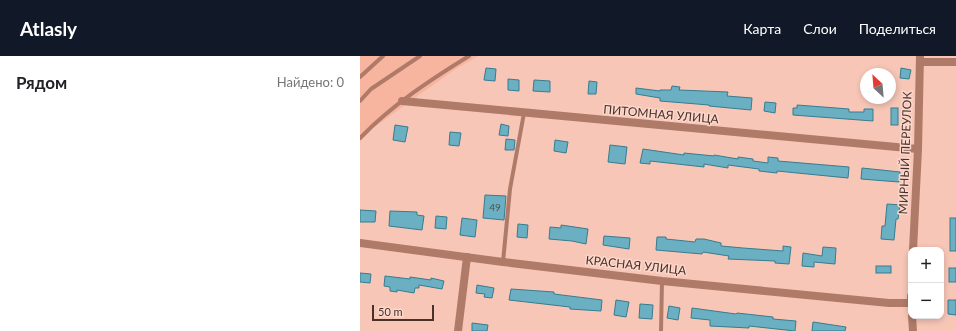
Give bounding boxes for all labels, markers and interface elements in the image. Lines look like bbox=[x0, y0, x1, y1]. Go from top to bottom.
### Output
text: Atlasly bbox=[20, 17, 77, 40]
text: Карта bbox=[743, 20, 781, 37]
text: Слои bbox=[803, 20, 837, 37]
text: Поделиться bbox=[859, 20, 936, 37]
north arrow bbox=[860, 68, 896, 104]
text: Рядом bbox=[16, 72, 67, 93]
text: Найдено: 0 bbox=[277, 74, 344, 90]
street label: МИРНЫЙ ПЕРЕУЛОК bbox=[895, 91, 915, 215]
street label: ПИТОМНАЯ УЛИЦА bbox=[603, 101, 720, 127]
house number: 49 bbox=[489, 201, 501, 213]
map controls bbox=[908, 247, 944, 319]
button: + bbox=[908, 247, 944, 283]
street label: КРАСНАЯ УЛИЦА bbox=[585, 252, 688, 278]
button: − bbox=[908, 283, 944, 319]
scale bar bbox=[372, 303, 434, 322]
text: 50 m bbox=[378, 305, 403, 318]

